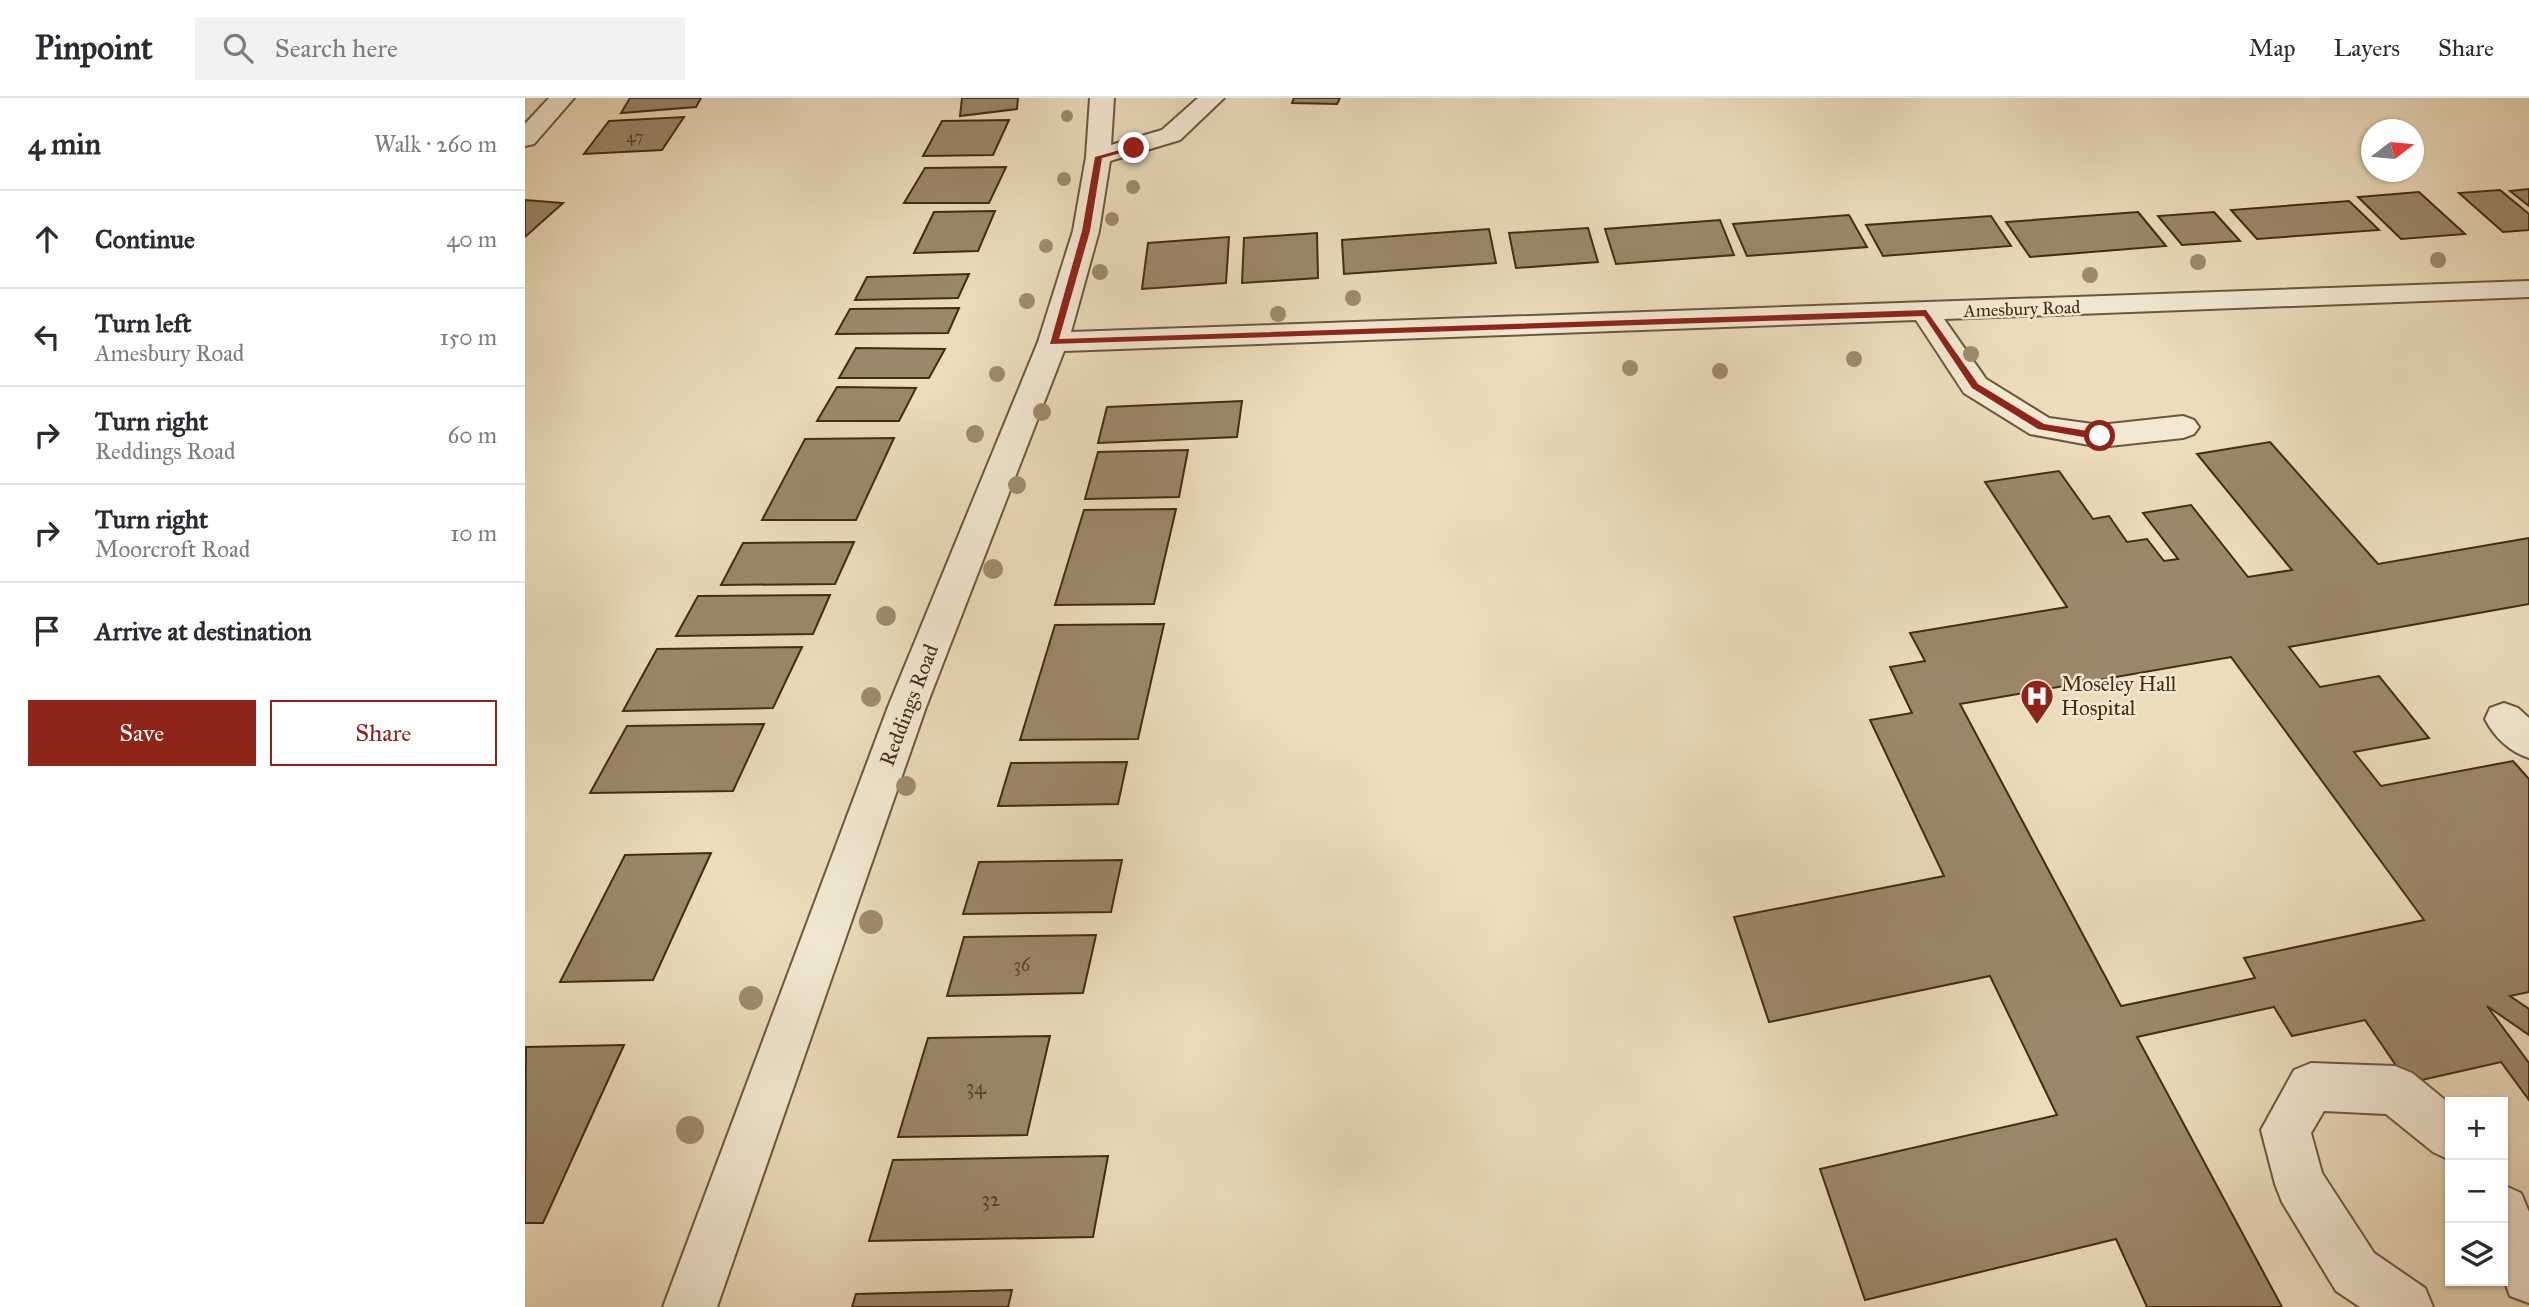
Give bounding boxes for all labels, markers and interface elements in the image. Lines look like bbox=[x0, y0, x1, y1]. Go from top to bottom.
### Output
search box bbox=[195, 17, 685, 80]
text: Pinpoint bbox=[35, 28, 153, 68]
icon: search bbox=[219, 29, 257, 67]
text: Search here bbox=[275, 32, 398, 64]
text: Map bbox=[2249, 33, 2296, 63]
text: Layers bbox=[2334, 33, 2400, 63]
text: Share bbox=[2438, 33, 2494, 63]
north arrow bbox=[2361, 119, 2424, 182]
text: 4 min bbox=[28, 126, 101, 162]
house number: 47 bbox=[627, 127, 643, 146]
text: Walk · 260 m bbox=[374, 130, 497, 158]
route end bbox=[1118, 132, 1149, 163]
icon: ahead bbox=[28, 220, 66, 258]
text: Continue bbox=[95, 223, 195, 255]
text: 40 m bbox=[447, 225, 497, 253]
street label: Amesbury Road bbox=[1962, 296, 2081, 322]
text: Turn left bbox=[95, 307, 191, 339]
icon: left bbox=[28, 318, 66, 356]
text: 150 m bbox=[440, 323, 497, 351]
text: Amesbury Road bbox=[95, 339, 244, 367]
text: Turn right bbox=[95, 405, 208, 437]
icon: right bbox=[28, 416, 66, 454]
route start bbox=[2084, 420, 2115, 451]
text: 60 m bbox=[448, 421, 497, 449]
text: Reddings Road bbox=[95, 437, 236, 465]
text: Turn right bbox=[95, 503, 208, 535]
icon: right bbox=[28, 514, 66, 552]
text: 10 m bbox=[450, 519, 497, 547]
text: Moorcroft Road bbox=[95, 535, 250, 563]
icon: arrive bbox=[28, 612, 66, 650]
text: Arrive at destination bbox=[95, 615, 312, 647]
street label: Reddings Road bbox=[874, 640, 944, 770]
place label: Moseley Hall Hospital bbox=[2061, 671, 2177, 721]
hospital icon: Moseley Hall Hospital bbox=[2018, 677, 2056, 726]
button: Save bbox=[28, 700, 256, 766]
button: Share bbox=[270, 700, 497, 766]
house number: 36 bbox=[1014, 954, 1031, 976]
house number: 34 bbox=[966, 1074, 987, 1100]
map controls bbox=[2445, 1097, 2508, 1286]
button: + bbox=[2445, 1097, 2508, 1160]
button: − bbox=[2445, 1160, 2508, 1223]
house number: 32 bbox=[982, 1186, 1001, 1212]
button: layers bbox=[2445, 1223, 2508, 1286]

